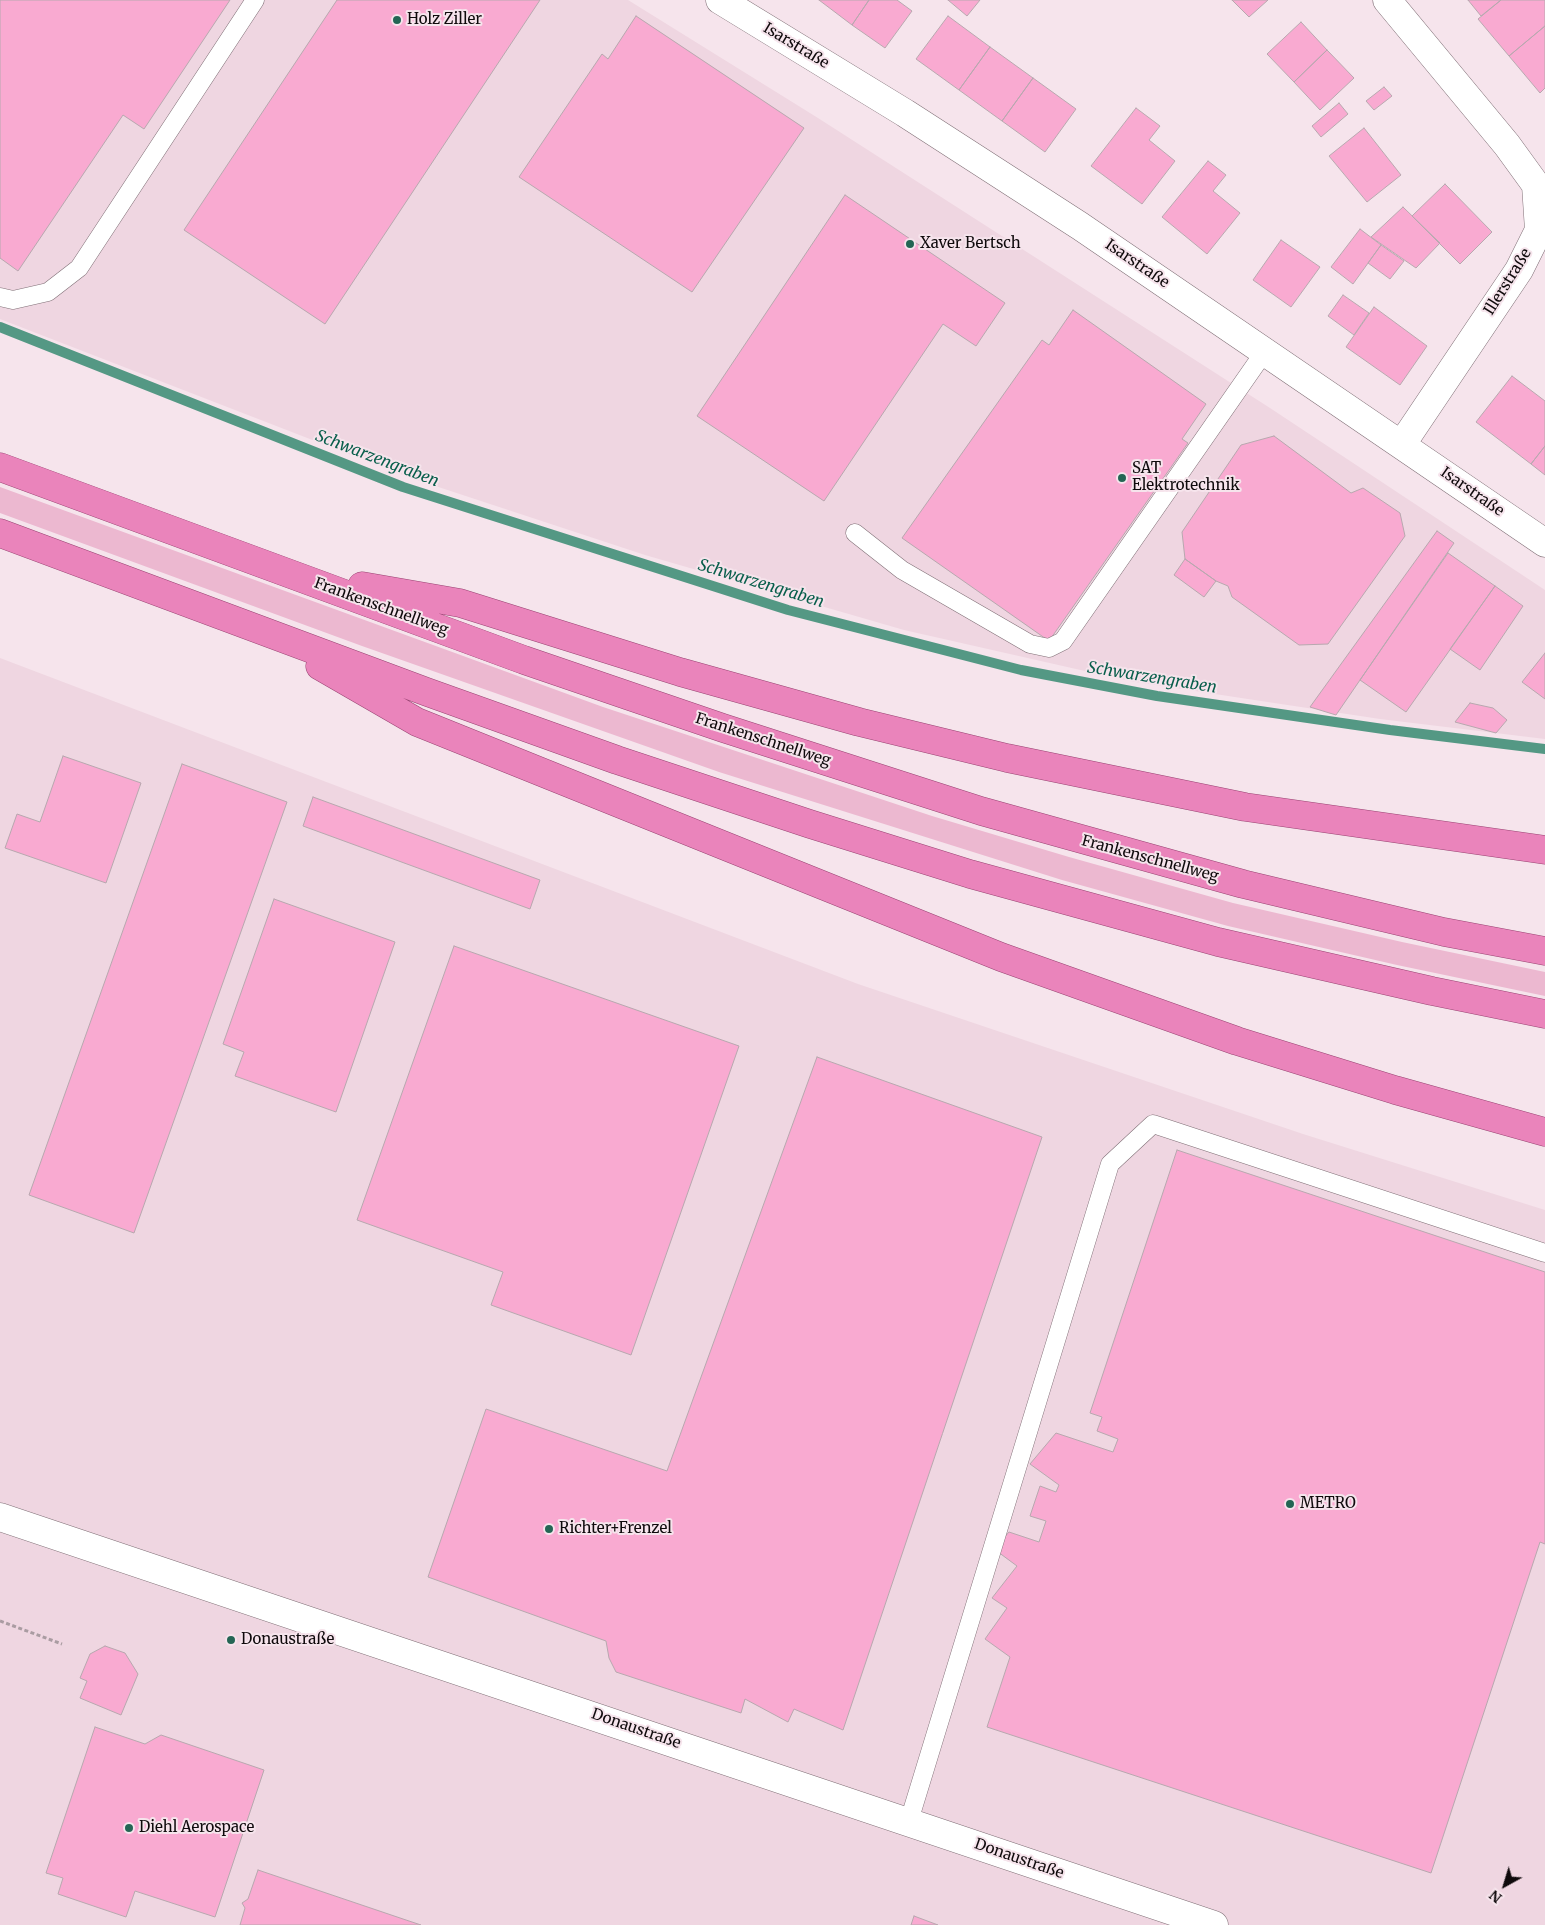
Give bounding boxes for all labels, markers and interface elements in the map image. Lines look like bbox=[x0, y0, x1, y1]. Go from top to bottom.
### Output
place label: Holz Ziller bbox=[407, 11, 482, 29]
marker: Holz Ziller bbox=[391, 14, 403, 26]
street label: Isarstraße bbox=[760, 19, 832, 73]
place label: Xaver Bertsch bbox=[920, 235, 1021, 253]
street label: Isarstraße bbox=[1102, 236, 1172, 292]
marker: Xaver Bertsch bbox=[904, 238, 916, 250]
street label: Illerstraße bbox=[1481, 245, 1535, 319]
water label: Schwarzengraben bbox=[313, 427, 441, 491]
place label: SAT Elektrotechnik bbox=[1132, 460, 1240, 495]
street label: Isarstraße bbox=[1437, 464, 1507, 520]
marker: SAT Elektrotechnik bbox=[1116, 472, 1128, 484]
water label: Schwarzengraben bbox=[696, 556, 826, 612]
street label: Frankenschnellweg bbox=[312, 574, 450, 640]
water label: Schwarzengraben bbox=[1086, 658, 1218, 698]
street label: Frankenschnellweg bbox=[693, 710, 833, 770]
street label: Frankenschnellweg bbox=[1079, 832, 1221, 886]
place label: METRO bbox=[1300, 1495, 1356, 1513]
marker: METRO bbox=[1284, 1498, 1296, 1510]
place label: Richter+Frenzel bbox=[559, 1520, 672, 1538]
marker: Richter+Frenzel bbox=[543, 1523, 555, 1535]
place label: Donaustraße bbox=[241, 1631, 334, 1649]
marker: Donaustraße bbox=[225, 1634, 237, 1646]
street label: Donaustraße bbox=[589, 1705, 683, 1753]
place label: Diehl Aerospace bbox=[139, 1819, 254, 1837]
marker: Diehl Aerospace bbox=[123, 1822, 135, 1834]
street label: Donaustraße bbox=[972, 1835, 1066, 1883]
north arrow bbox=[1480, 1860, 1530, 1910]
text: N bbox=[1486, 1886, 1506, 1907]

